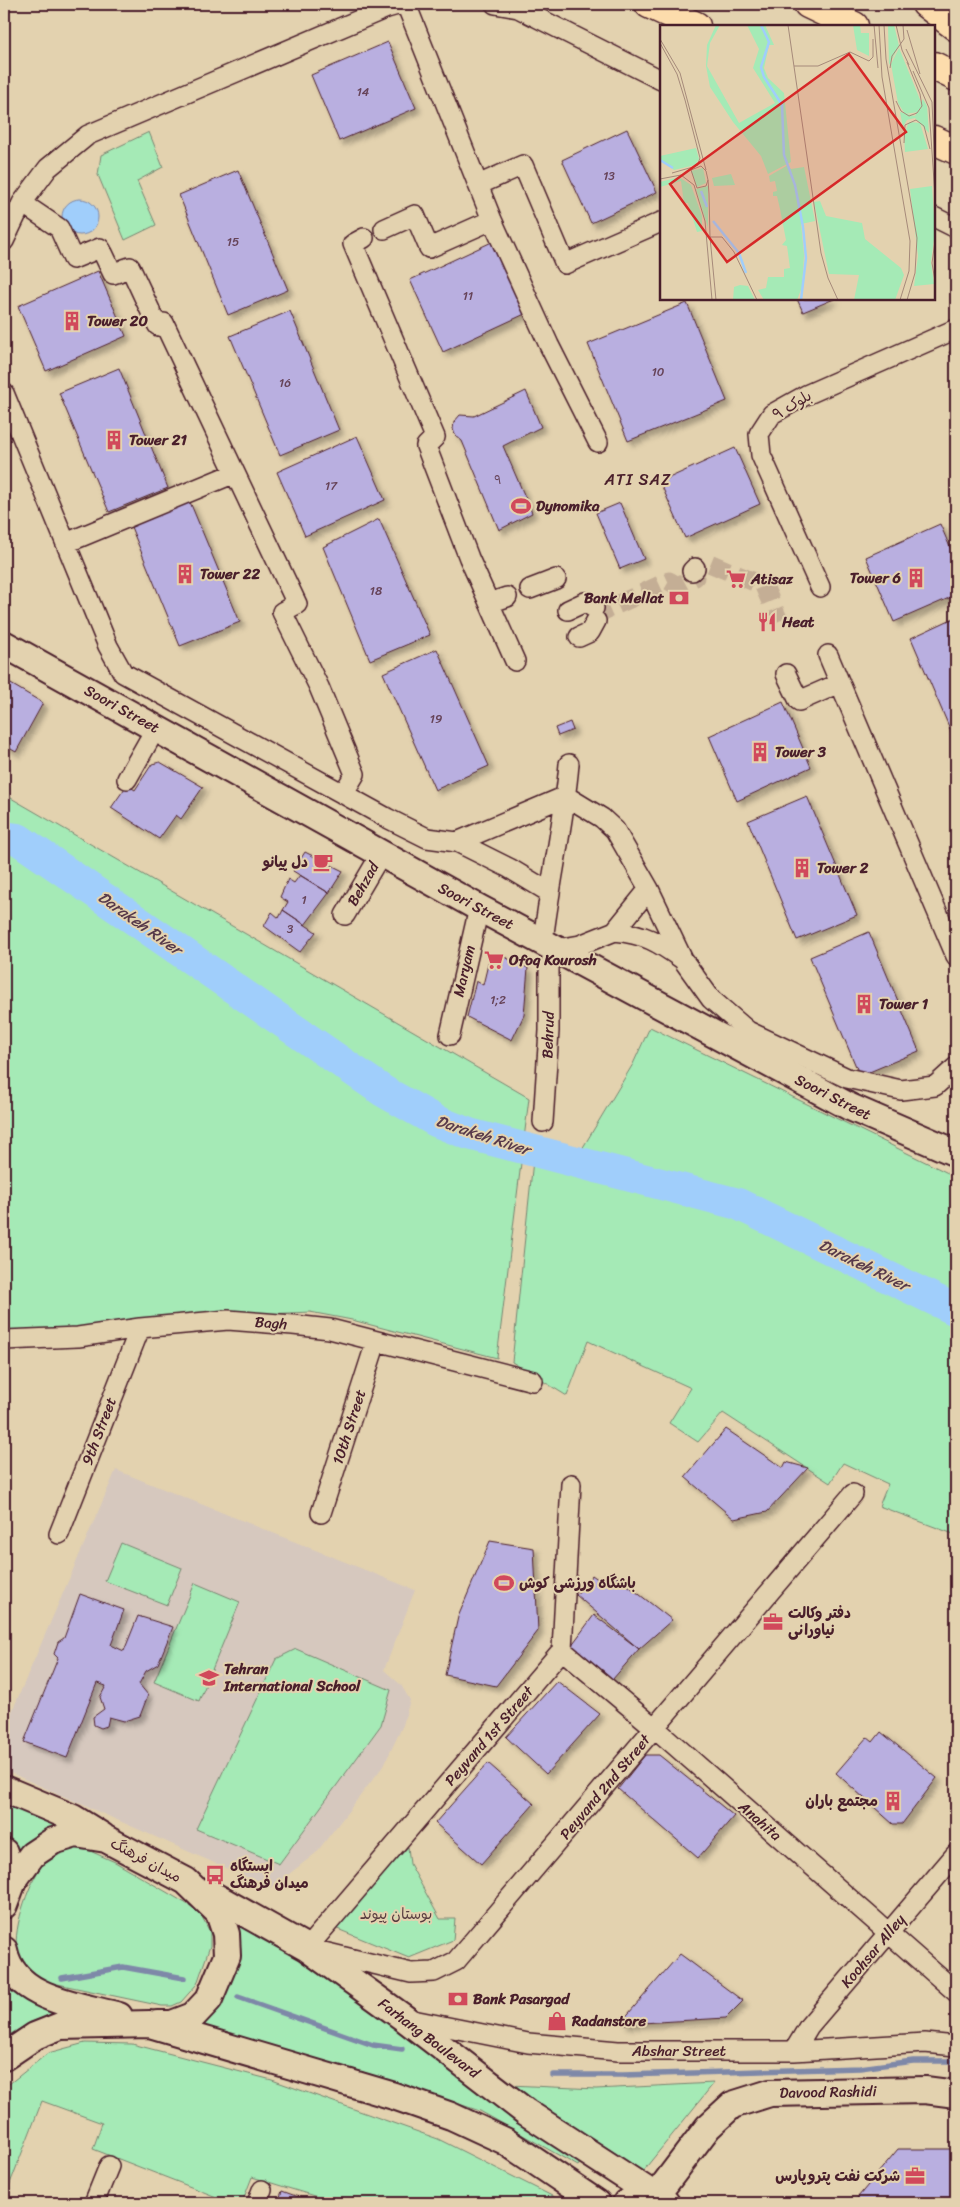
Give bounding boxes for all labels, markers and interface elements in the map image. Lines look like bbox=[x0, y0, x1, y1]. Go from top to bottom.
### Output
inset map bbox=[660, 25, 935, 300]
house number: 14 bbox=[357, 81, 370, 103]
house number: 13 bbox=[603, 165, 615, 187]
house number: 15 bbox=[227, 231, 239, 253]
house number: 11 bbox=[463, 285, 473, 307]
place label: Tower 20 bbox=[87, 308, 148, 334]
building icon: Tower 20 bbox=[61, 310, 83, 332]
house number: 10 bbox=[652, 361, 665, 383]
house number: 16 bbox=[279, 372, 291, 394]
street label: بلوک ۹ bbox=[767, 383, 817, 427]
place label: Tower 21 bbox=[129, 427, 187, 453]
building icon: Tower 21 bbox=[103, 429, 125, 451]
district label: ATI SAZ bbox=[604, 465, 671, 494]
house number: ۹ bbox=[494, 469, 502, 491]
house number: 17 bbox=[325, 475, 338, 497]
place label: Dynomika bbox=[536, 493, 600, 519]
sports icon: Dynomika bbox=[510, 495, 532, 517]
place label: Tower 22 bbox=[200, 561, 260, 587]
building icon: Tower 22 bbox=[174, 563, 196, 585]
place label: Tower 6 bbox=[850, 565, 901, 591]
place label: Atisaz bbox=[750, 566, 794, 592]
building icon: Tower 6 bbox=[905, 567, 927, 589]
supermarket icon: Atisaz bbox=[725, 568, 747, 590]
house number: 18 bbox=[370, 580, 382, 602]
place label: Bank Mellat bbox=[584, 585, 664, 611]
bank icon: Bank Mellat bbox=[668, 587, 690, 609]
place label: Heat bbox=[781, 609, 815, 635]
restaurant icon: Heat bbox=[756, 611, 778, 633]
street label: Soori Street bbox=[79, 678, 165, 741]
house number: 19 bbox=[430, 708, 442, 730]
place label: Tower 3 bbox=[775, 739, 827, 765]
building icon: Tower 3 bbox=[749, 741, 771, 763]
place label: دل پیانو bbox=[262, 849, 308, 875]
cafe icon: دل پیانو bbox=[312, 851, 334, 873]
place label: Tower 2 bbox=[817, 855, 869, 881]
street label: Behzad bbox=[340, 856, 387, 911]
building icon: Tower 2 bbox=[791, 857, 813, 879]
street label: Soori Street bbox=[433, 875, 519, 937]
water label: Darakeh River bbox=[92, 883, 191, 965]
house number: 1 bbox=[301, 889, 307, 911]
house number: 3 bbox=[287, 918, 294, 940]
street label: Maryam bbox=[445, 942, 483, 1000]
place label: Ofoq Kourosh bbox=[508, 947, 597, 973]
supermarket icon: Ofoq Kourosh bbox=[483, 949, 505, 971]
house number: 1;2 bbox=[490, 989, 506, 1011]
place label: Tower 1 bbox=[879, 991, 929, 1017]
building icon: Tower 1 bbox=[853, 993, 875, 1015]
street label: Behrud bbox=[534, 1010, 562, 1059]
street label: Soori Street bbox=[790, 1067, 876, 1128]
water label: Darakeh River bbox=[432, 1106, 537, 1165]
water label: Darakeh River bbox=[814, 1231, 917, 1301]
street label: Bagh bbox=[254, 1309, 288, 1337]
street label: 10th Street bbox=[325, 1386, 374, 1468]
street label: 9th Street bbox=[74, 1393, 124, 1469]
place label: باشگاه ورزشی کوش bbox=[519, 1570, 636, 1596]
sports icon: باشگاه ورزشی کوش bbox=[493, 1572, 515, 1594]
place label: دفتر وکالت نیاورانی bbox=[788, 1600, 851, 1643]
office icon: دفتر وکالت نیاورانی bbox=[762, 1611, 784, 1633]
place label: Tehran International School bbox=[223, 1656, 361, 1699]
school or university icon: Tehran International School bbox=[198, 1667, 220, 1689]
street label: Peyvand 1st Street bbox=[438, 1679, 541, 1792]
street label: Peyvand 2nd Street bbox=[553, 1728, 658, 1846]
place label: مجتمع باران bbox=[805, 1788, 878, 1814]
building icon: مجتمع باران bbox=[882, 1790, 904, 1812]
street label: Anahita bbox=[731, 1794, 788, 1848]
street label: میدان فرهنگ bbox=[105, 1830, 187, 1890]
place label: ایستگاه میدان فرهنگ bbox=[230, 1853, 309, 1896]
bus stop icon: ایستگاه میدان فرهنگ bbox=[204, 1864, 226, 1886]
park label: بوستان پیوند bbox=[360, 1901, 432, 1927]
street label: Koohsar Alley bbox=[834, 1908, 912, 1994]
place label: Bank Pasargad bbox=[473, 1986, 571, 2012]
bank icon: Bank Pasargad bbox=[447, 1988, 469, 2010]
street label: Farhang Boulevard bbox=[372, 1991, 487, 2086]
place label: Radanstore bbox=[571, 2008, 646, 2034]
shop icon: Radanstore bbox=[546, 2010, 568, 2032]
street label: Abshar Street bbox=[631, 2038, 726, 2064]
street label: Davood Rashidi bbox=[779, 2078, 878, 2106]
place label: شرکت نفت پتروپارس bbox=[775, 2163, 900, 2189]
office icon: شرکت نفت پتروپارس bbox=[904, 2165, 926, 2187]

